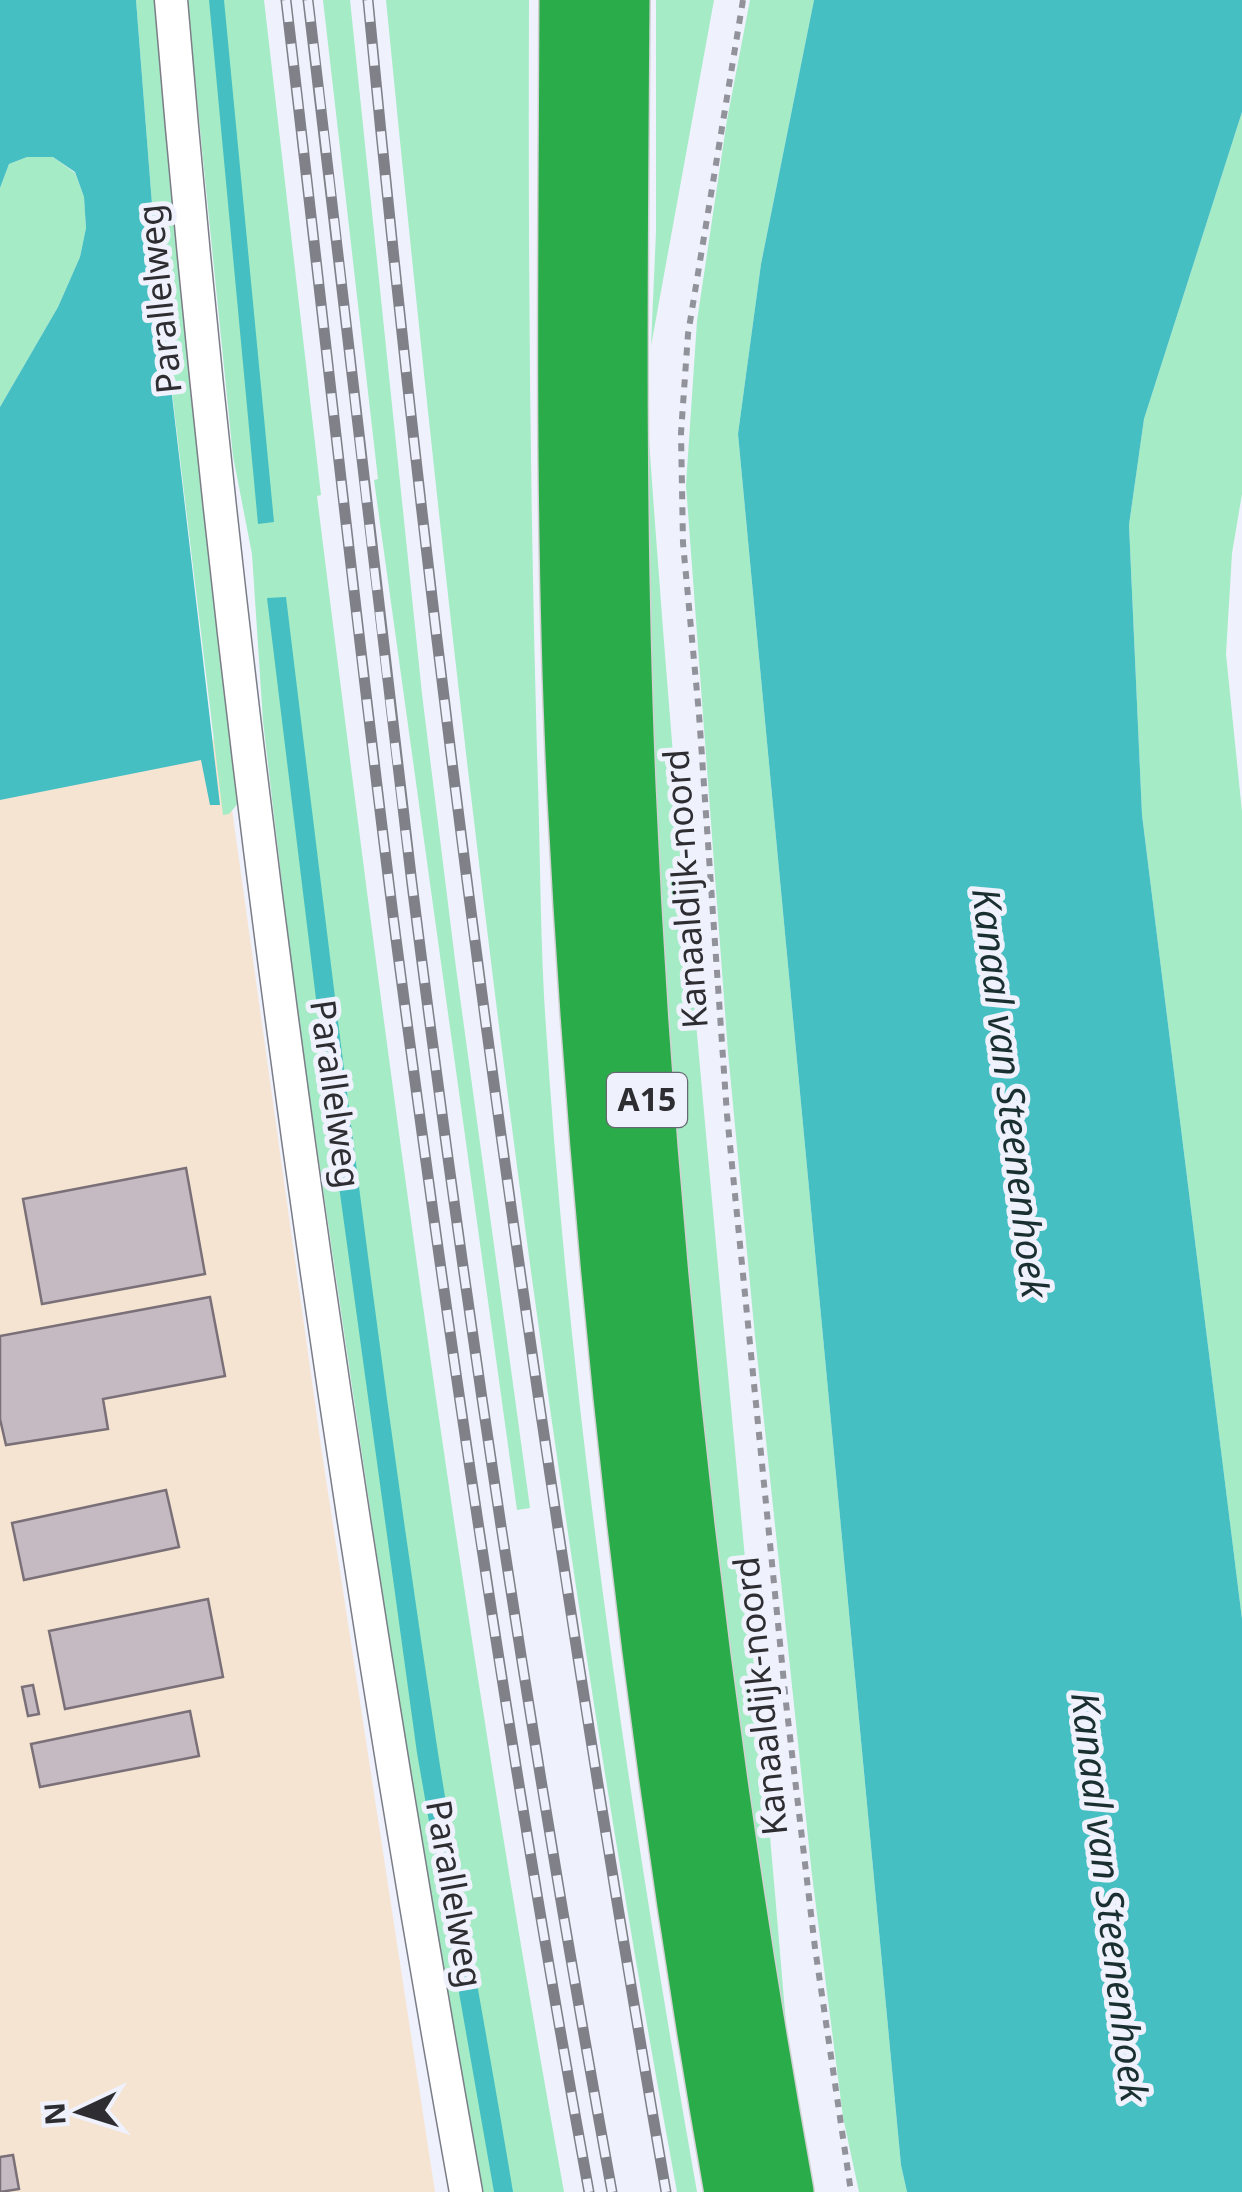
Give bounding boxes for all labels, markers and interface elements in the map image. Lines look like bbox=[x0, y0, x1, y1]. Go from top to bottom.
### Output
street label: Parallelweg bbox=[125, 202, 192, 396]
street label: Kanaaldijk-noord bbox=[651, 748, 718, 1030]
water label: Kanaal van Steenenhoek bbox=[961, 885, 1063, 1302]
street label: Parallelweg bbox=[300, 997, 373, 1191]
road number: A15 bbox=[607, 1073, 687, 1127]
street label: Kanaaldijk-noord bbox=[722, 1554, 798, 1838]
water label: Kanaal van Steenenhoek bbox=[1060, 1689, 1162, 2106]
street label: Parallelweg bbox=[416, 1796, 495, 1991]
north arrow bbox=[30, 2062, 130, 2162]
text: N bbox=[34, 2101, 74, 2126]

